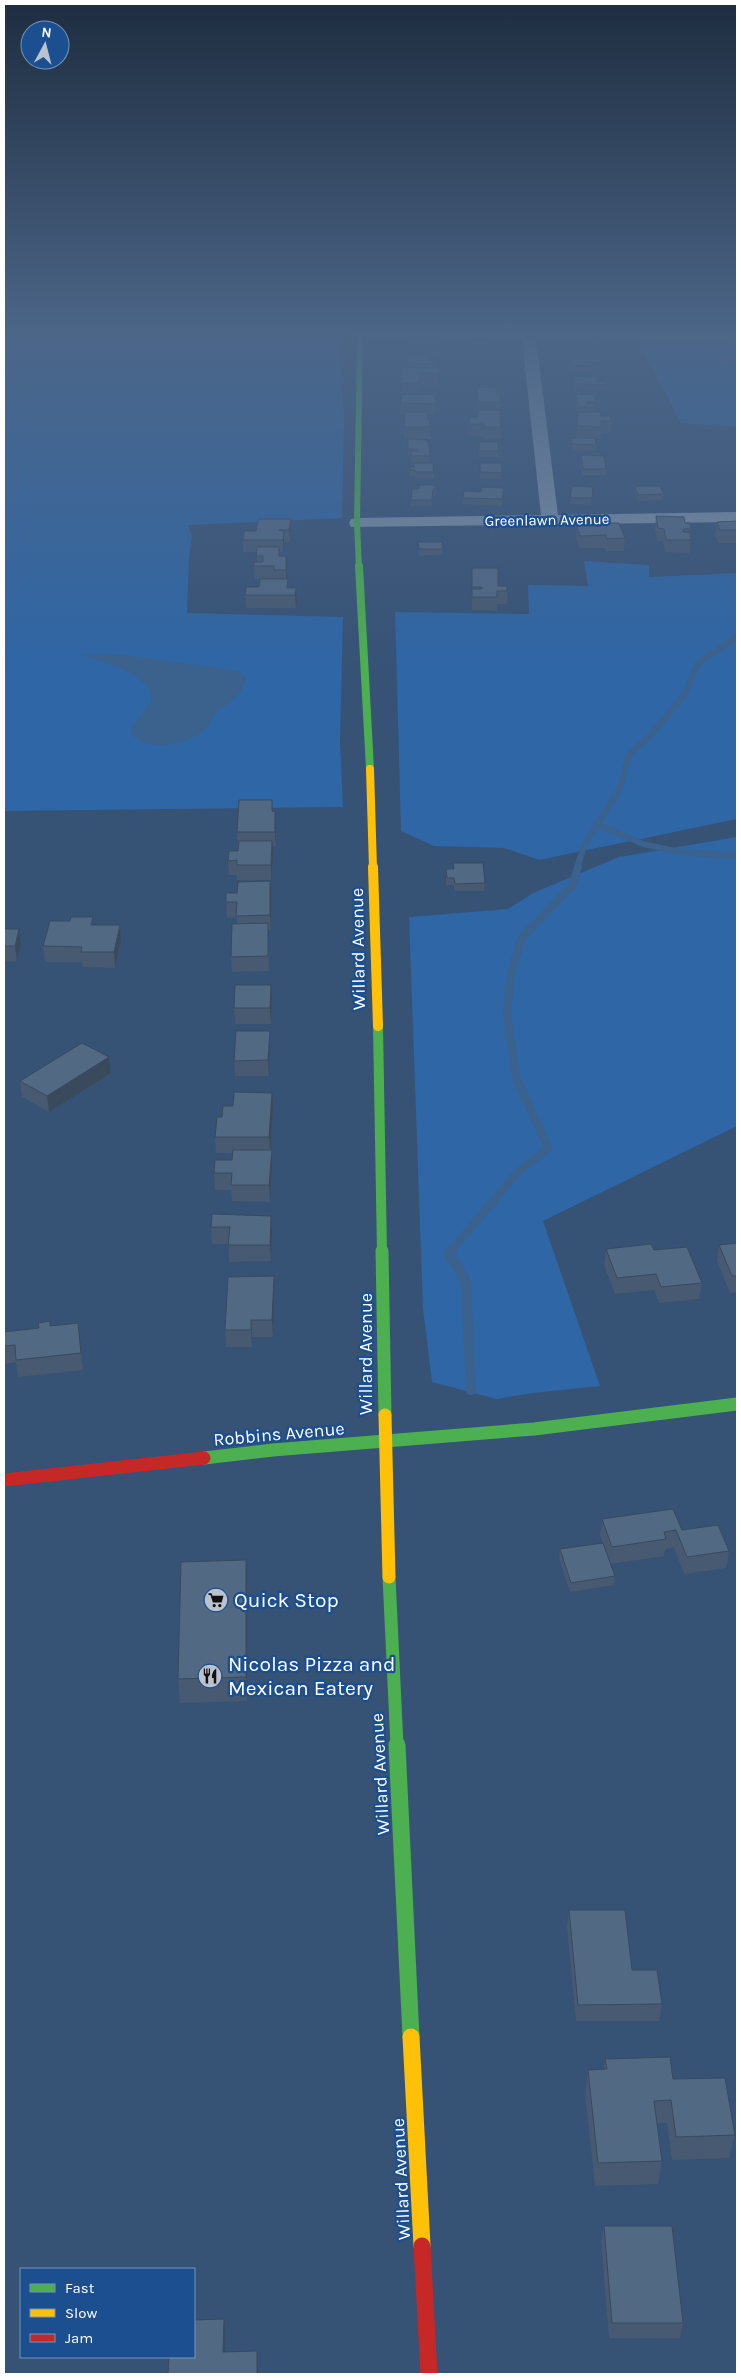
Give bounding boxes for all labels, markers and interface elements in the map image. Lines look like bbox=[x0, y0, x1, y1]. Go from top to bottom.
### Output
north arrow bbox=[20, 20, 70, 70]
text: N bbox=[41, 24, 53, 42]
street label: Greenlawn Avenue bbox=[484, 510, 610, 530]
street label: Willard Avenue bbox=[346, 888, 370, 1010]
street label: Willard Avenue bbox=[355, 1293, 377, 1415]
street label: Robbins Avenue bbox=[213, 1417, 345, 1451]
supermarket icon: Quick Stop bbox=[203, 1587, 229, 1613]
place label: Quick Stop bbox=[234, 1588, 339, 1612]
place label: Nicolas Pizza and Mexican Eatery bbox=[228, 1652, 395, 1700]
restaurant icon: Nicolas Pizza and Mexican Eatery bbox=[197, 1663, 223, 1689]
street label: Willard Avenue bbox=[366, 1712, 394, 1836]
street label: Willard Avenue bbox=[387, 2117, 415, 2241]
legend bbox=[20, 2268, 195, 2358]
text: Fast bbox=[65, 2279, 95, 2297]
text: Slow bbox=[65, 2304, 97, 2322]
text: Jam bbox=[65, 2329, 93, 2347]

